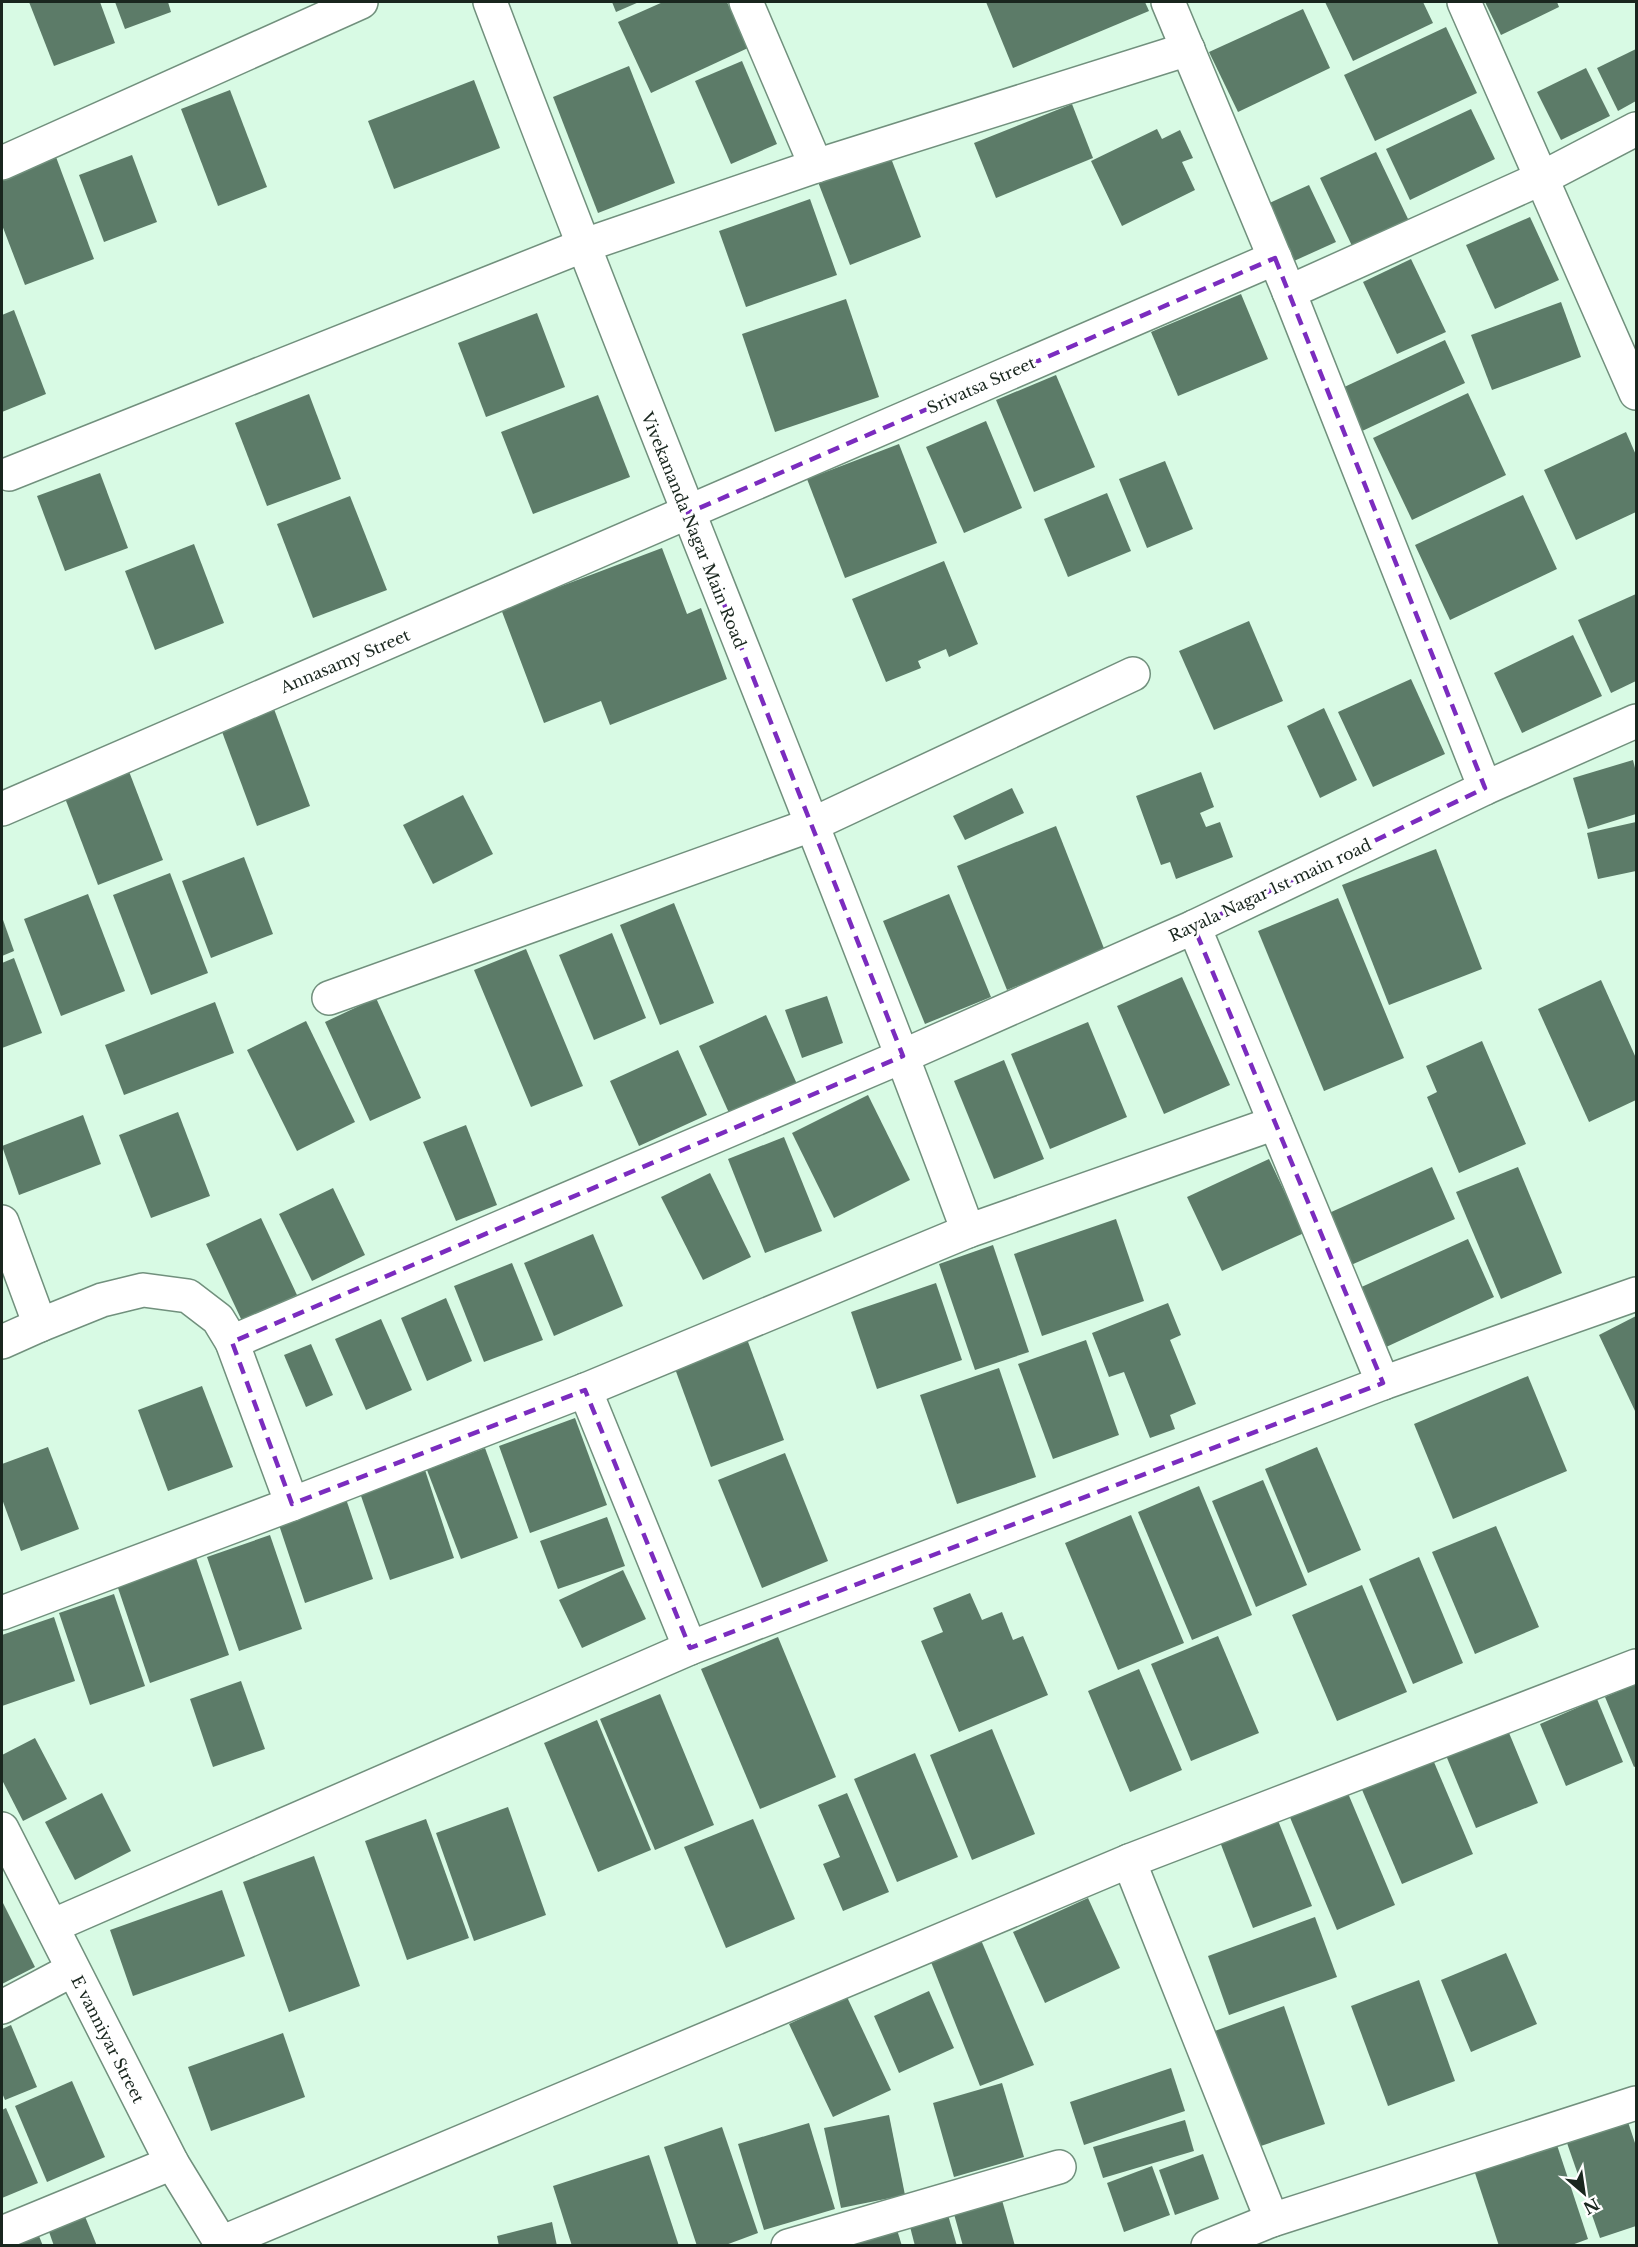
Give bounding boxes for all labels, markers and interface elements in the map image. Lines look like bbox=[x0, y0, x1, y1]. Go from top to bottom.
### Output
street label: Srivatsa Street bbox=[924, 352, 1038, 418]
street label: Vivekananda Nagar Main Road bbox=[637, 408, 751, 651]
street label: Annasamy Street bbox=[276, 625, 413, 698]
street label: Rayala Nagar 1st main road bbox=[1166, 834, 1375, 946]
street label: E vanniyar Street bbox=[67, 1972, 149, 2106]
north arrow bbox=[1554, 2163, 1614, 2223]
text: N bbox=[1580, 2194, 1603, 2219]

